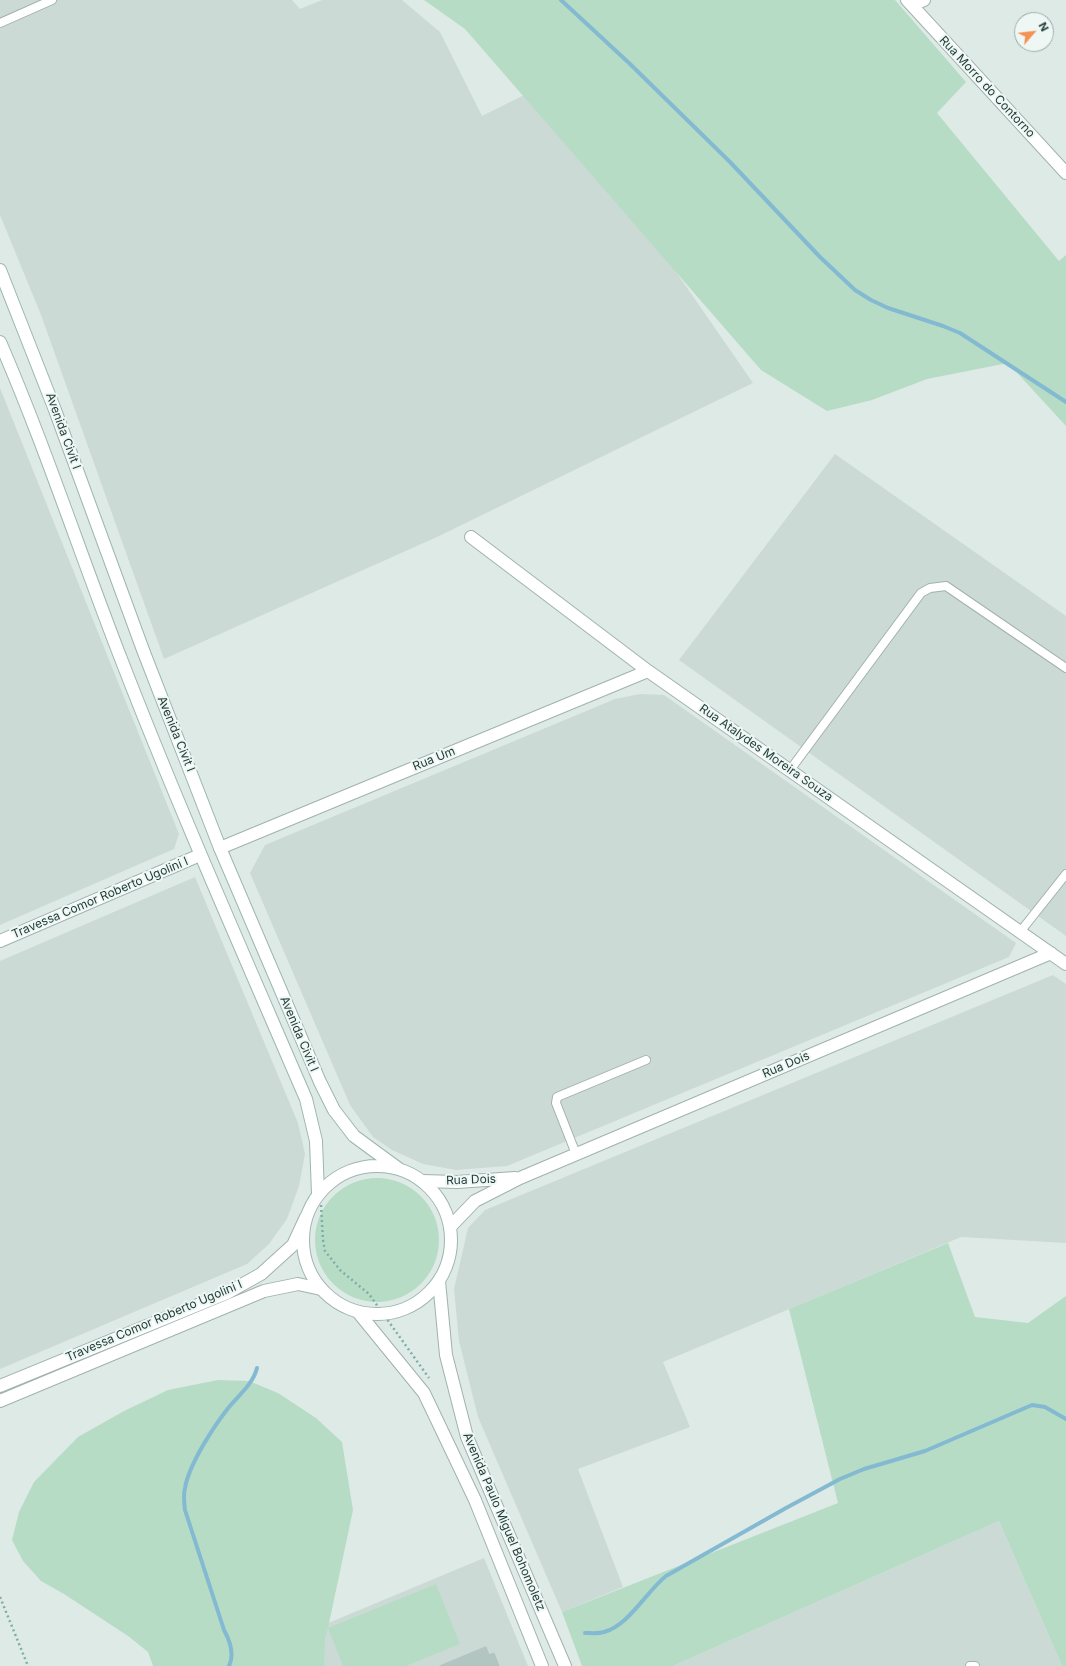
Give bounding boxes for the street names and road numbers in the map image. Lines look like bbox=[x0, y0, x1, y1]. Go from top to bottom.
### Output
street label: Rua Morro do Contorno bbox=[936, 33, 1038, 141]
street label: Avenida Civit I bbox=[43, 391, 83, 471]
street label: Avenida Civit I bbox=[154, 694, 198, 774]
street label: Rua Atalydes Moreira Souza bbox=[697, 701, 835, 805]
street label: Rua Um bbox=[411, 744, 457, 774]
street label: Travessa Comor Roberto Ugolini I bbox=[10, 854, 190, 942]
street label: Avenida Civit I bbox=[277, 994, 321, 1074]
street label: Rua Dois bbox=[760, 1049, 812, 1081]
street label: Rua Dois bbox=[446, 1172, 496, 1188]
street label: Travessa Comor Roberto Ugolini I bbox=[64, 1277, 244, 1365]
street label: Avenida Paulo Miguel Bohomoletz bbox=[460, 1431, 548, 1613]

